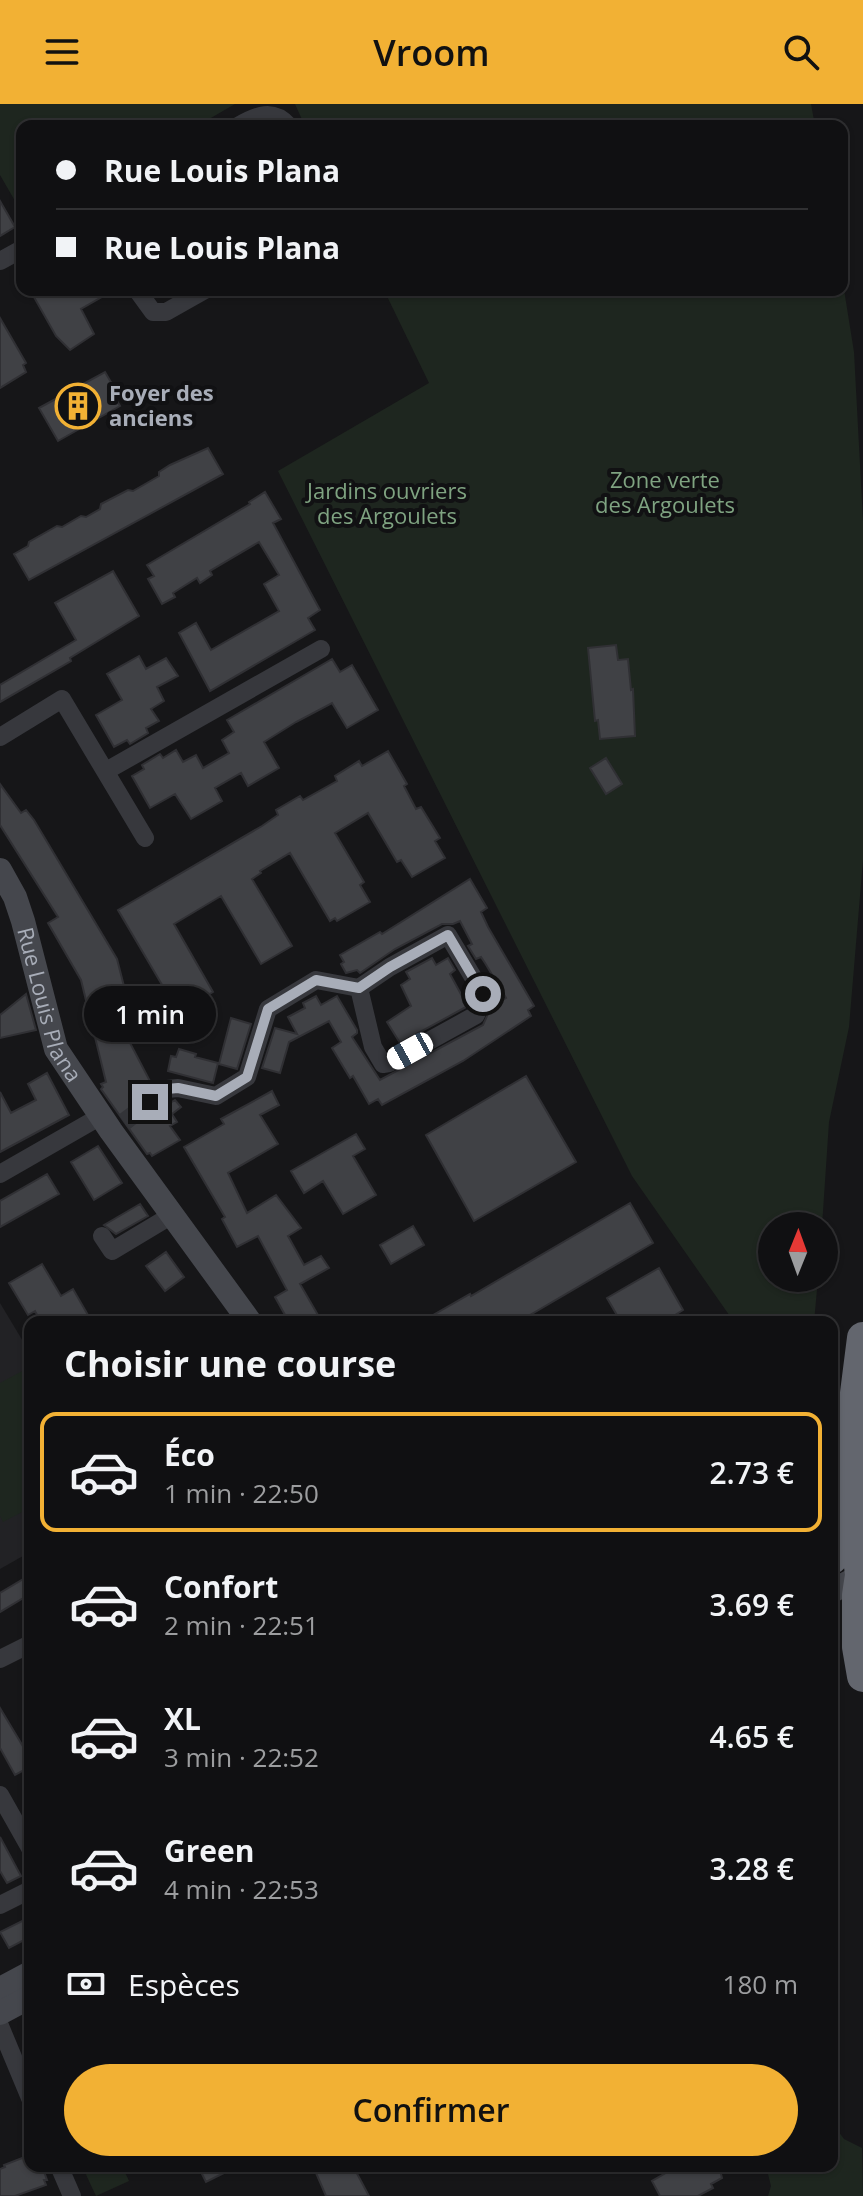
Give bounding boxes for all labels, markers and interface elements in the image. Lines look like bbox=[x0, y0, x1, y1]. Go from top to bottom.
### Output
text: Vroom bbox=[373, 28, 490, 77]
icon: menu bbox=[40, 30, 84, 74]
icon: search bbox=[779, 30, 823, 74]
text: Rue Louis Plana bbox=[104, 150, 340, 191]
text: Rue Louis Plana bbox=[104, 227, 340, 268]
place label: Foyer des anciens bbox=[109, 377, 214, 432]
building icon: Foyer des anciens bbox=[54, 382, 102, 430]
park label: Zone verte des Argoulets bbox=[595, 464, 735, 519]
park label: Jardins ouvriers des Argoulets bbox=[305, 475, 467, 530]
street label: Rue Louis Plana bbox=[11, 924, 90, 1087]
route start bbox=[465, 976, 501, 1012]
callout: 1 min bbox=[84, 986, 216, 1042]
text: 1 min bbox=[115, 996, 185, 1032]
car bbox=[383, 1029, 437, 1073]
route end bbox=[132, 1084, 168, 1120]
north arrow bbox=[758, 1212, 838, 1292]
map controls bbox=[758, 1212, 838, 1292]
text: Choisir une course bbox=[64, 1339, 396, 1388]
text: Éco bbox=[164, 1434, 215, 1475]
icon: car bbox=[68, 1436, 140, 1508]
text: 2.73 € bbox=[709, 1452, 794, 1493]
text: 1 min · 22:50 bbox=[164, 1475, 319, 1511]
text: Confort bbox=[164, 1566, 278, 1607]
icon: car bbox=[68, 1568, 140, 1640]
text: 3.69 € bbox=[709, 1584, 794, 1625]
text: 2 min · 22:51 bbox=[164, 1607, 319, 1643]
text: XL bbox=[164, 1698, 201, 1739]
icon: car bbox=[68, 1700, 140, 1772]
text: 4.65 € bbox=[709, 1716, 794, 1757]
text: 3 min · 22:52 bbox=[164, 1739, 319, 1775]
text: Green bbox=[164, 1830, 255, 1871]
icon: car bbox=[68, 1832, 140, 1904]
text: 3.28 € bbox=[709, 1848, 794, 1889]
text: 4 min · 22:53 bbox=[164, 1871, 319, 1907]
icon: cash bbox=[64, 1962, 108, 2006]
text: Espèces bbox=[128, 1964, 240, 2005]
text: 180 m bbox=[723, 1966, 798, 2002]
button: Confirmer bbox=[64, 2064, 798, 2156]

